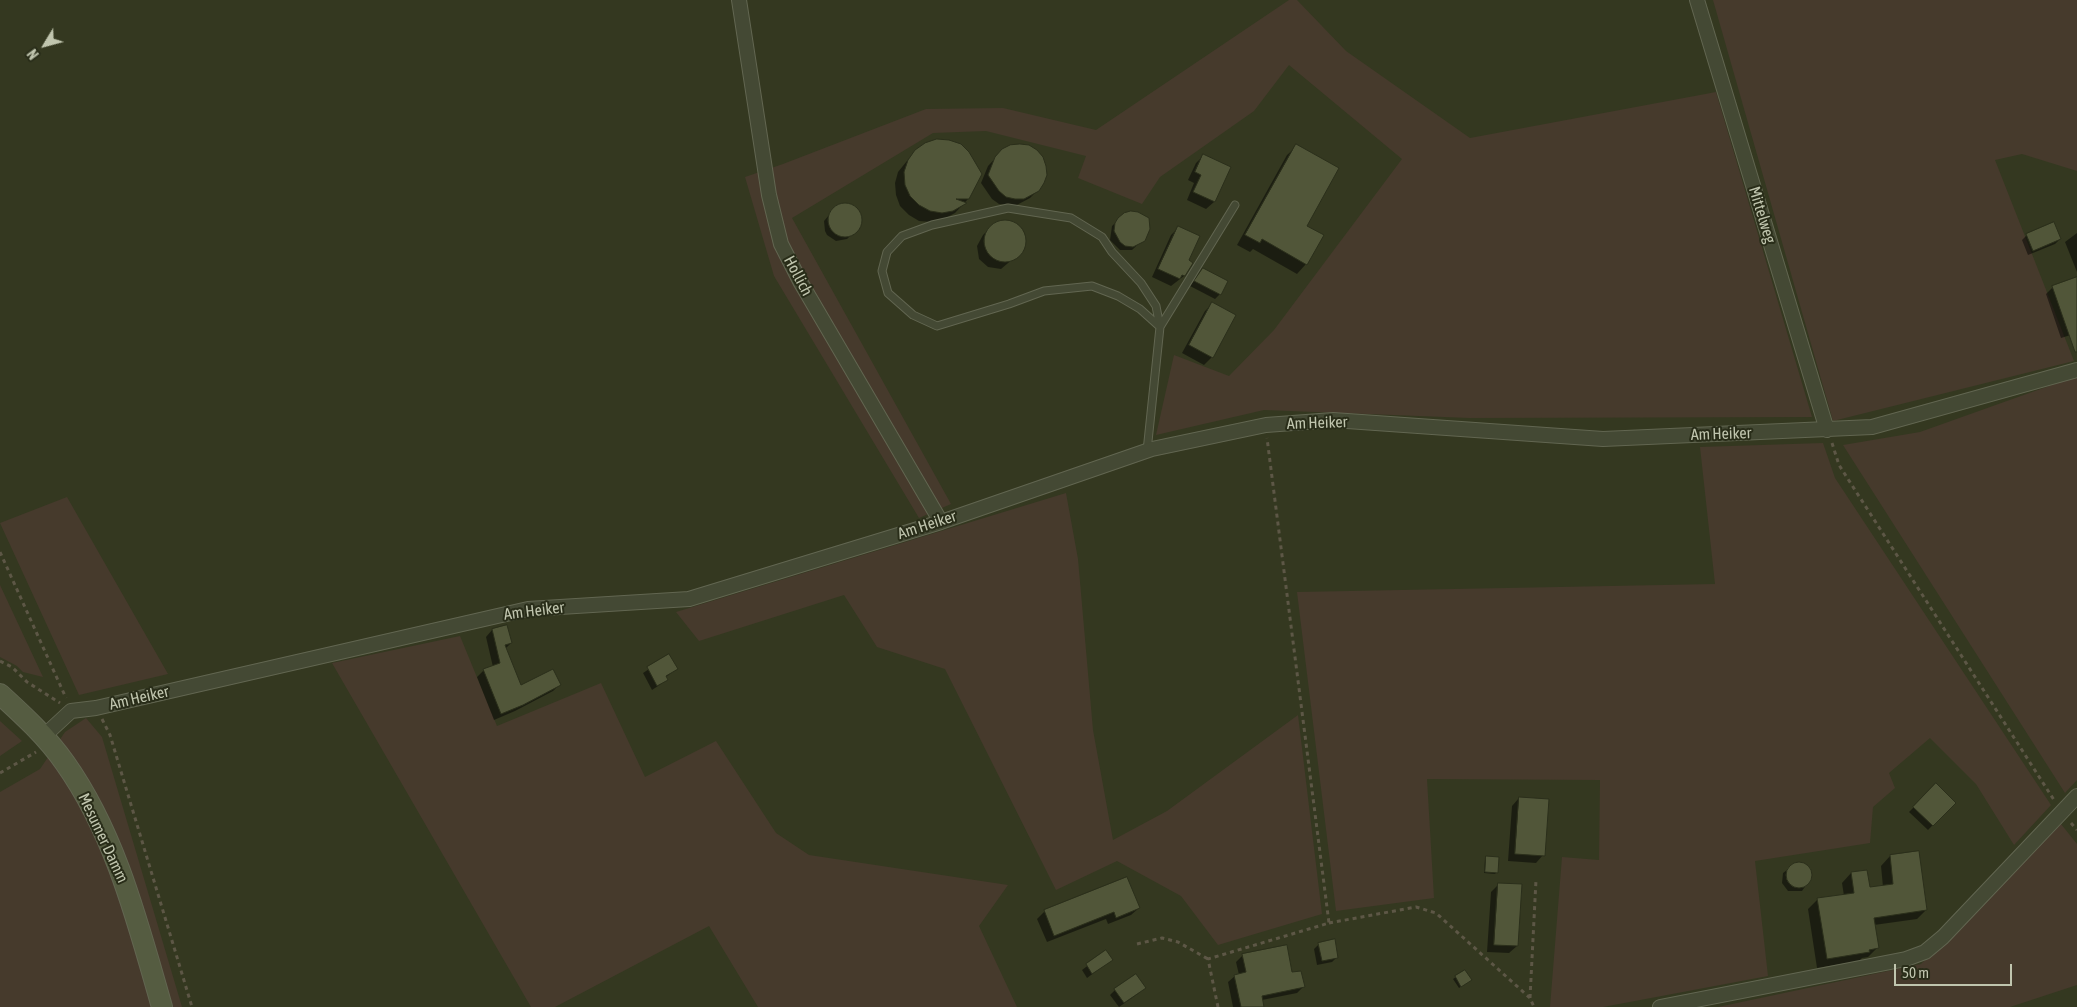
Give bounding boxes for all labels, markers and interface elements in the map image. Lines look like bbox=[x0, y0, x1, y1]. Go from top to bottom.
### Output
north arrow bbox=[20, 20, 70, 70]
text: N bbox=[24, 46, 42, 62]
street label: Mittelweg bbox=[1744, 184, 1780, 246]
street label: Hollich bbox=[780, 253, 816, 299]
street label: Am Heiker bbox=[1286, 412, 1348, 434]
street label: Am Heiker bbox=[1690, 423, 1752, 445]
street label: Am Heiker bbox=[895, 507, 959, 543]
street label: Am Heiker bbox=[503, 598, 565, 624]
street label: Am Heiker bbox=[107, 682, 171, 714]
street label: Mesumer Damm bbox=[74, 790, 132, 886]
scale bar bbox=[1897, 954, 2014, 986]
text: 50 m bbox=[1902, 964, 1929, 981]

